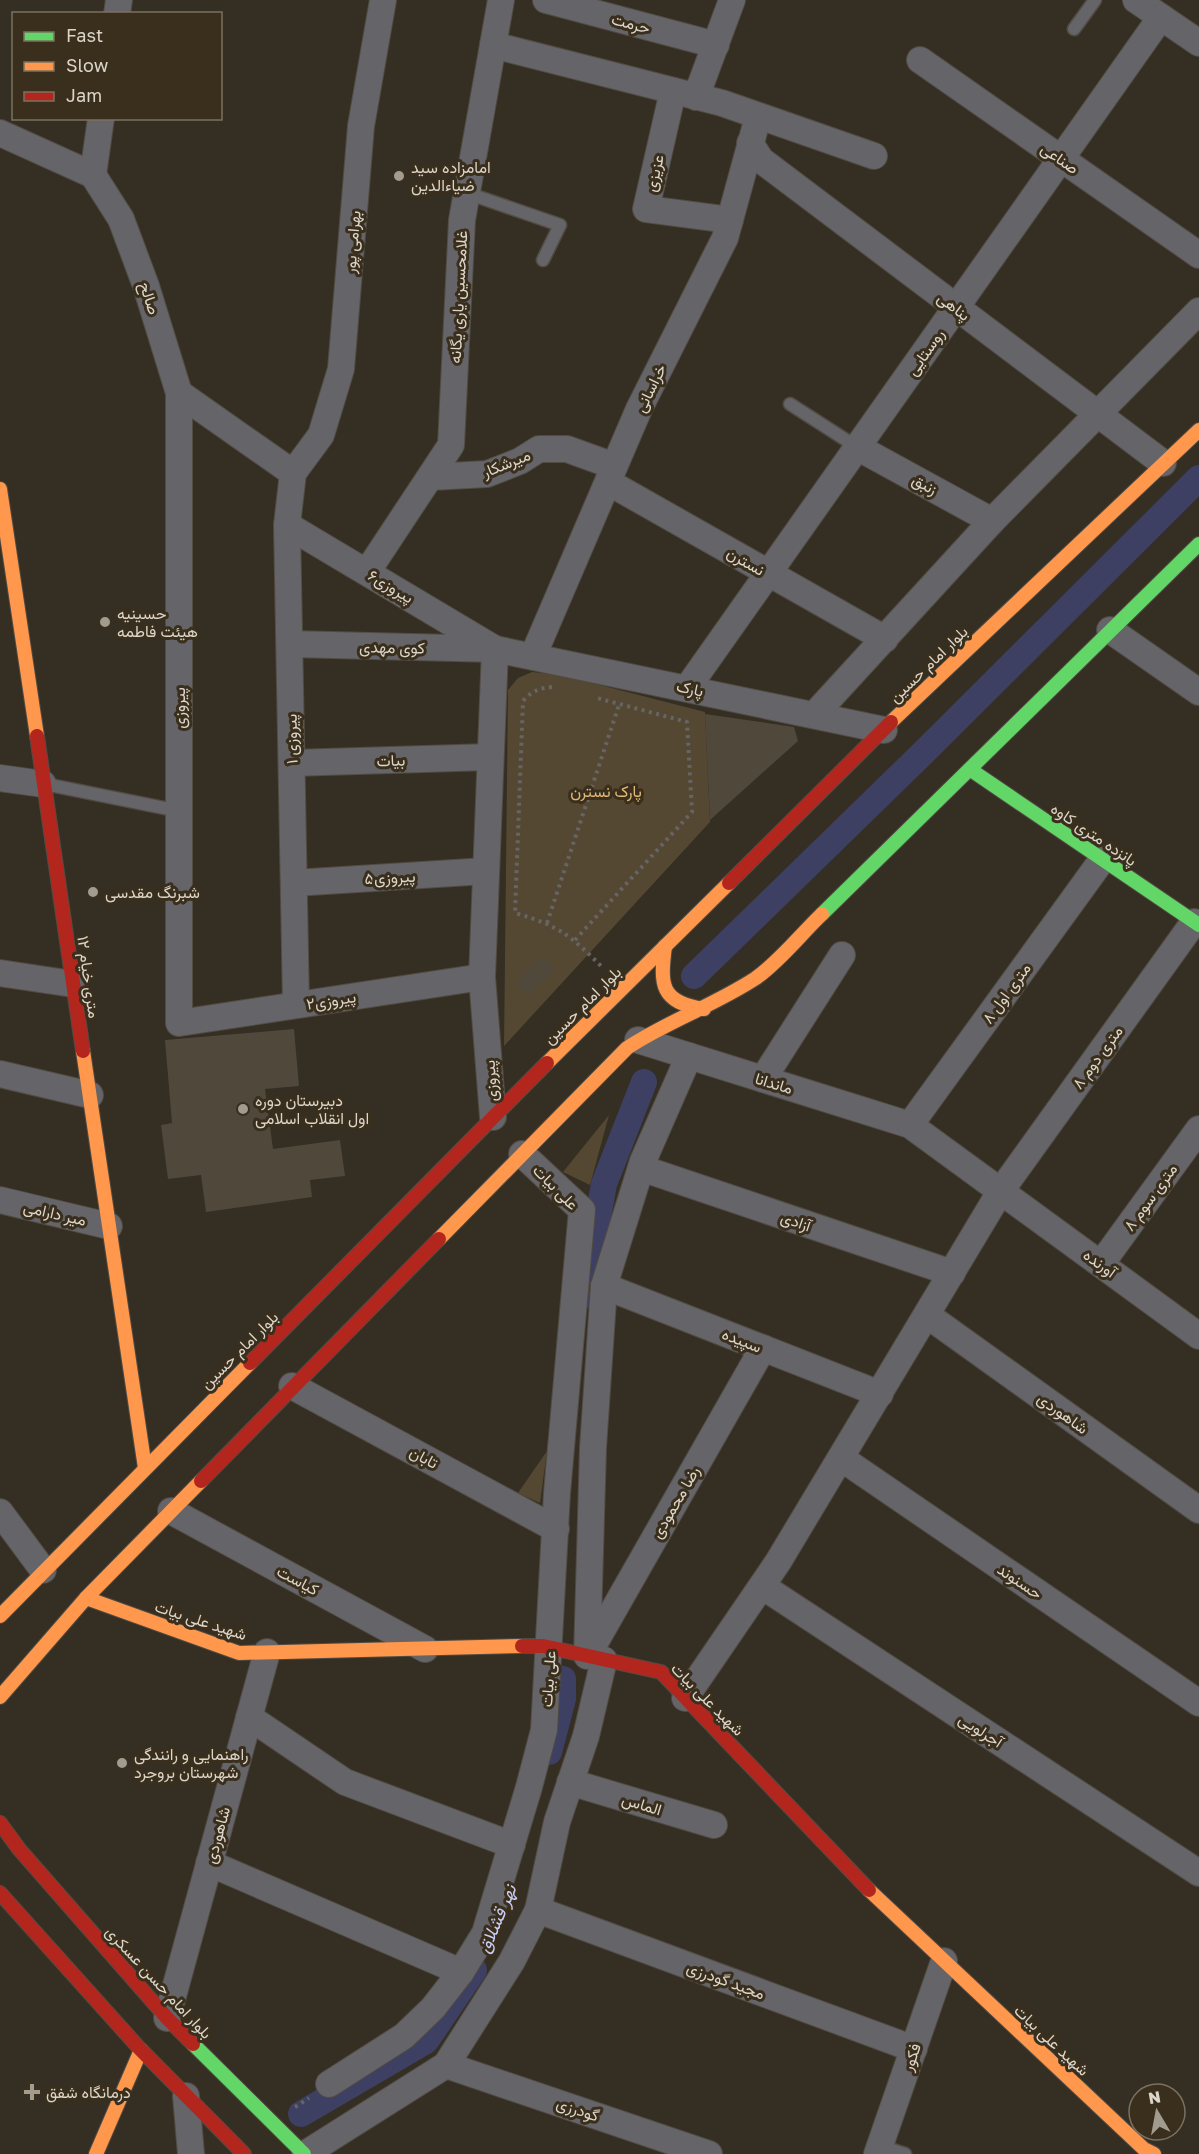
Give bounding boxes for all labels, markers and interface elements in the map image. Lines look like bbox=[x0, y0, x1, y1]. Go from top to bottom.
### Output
street label: حرمت bbox=[609, 8, 653, 39]
legend bbox=[12, 12, 222, 120]
text: Fast bbox=[66, 24, 103, 46]
text: Slow bbox=[66, 54, 109, 76]
text: Jam bbox=[66, 84, 102, 106]
street label: صناعی bbox=[1037, 138, 1083, 179]
street label: عزیزی bbox=[640, 152, 669, 194]
place label: امامزاده سید ضیاءالدین bbox=[411, 157, 491, 196]
marker: امامزاده سید ضیاءالدین bbox=[392, 169, 406, 183]
street label: بهرامی پور bbox=[339, 210, 367, 276]
street label: غلامحسین یاری یگانه bbox=[445, 230, 472, 364]
street label: صالح bbox=[133, 279, 165, 317]
street label: پناهی bbox=[932, 287, 974, 326]
street label: روستایی bbox=[902, 325, 949, 380]
street label: خراسانی bbox=[630, 360, 671, 416]
street label: میرشکار bbox=[478, 444, 533, 483]
street label: زنبق bbox=[908, 469, 941, 500]
street label: نسترن bbox=[723, 542, 768, 581]
street label: پیروزی۶ bbox=[364, 565, 417, 609]
place label: حسینیه هیئت فاطمه bbox=[117, 603, 198, 641]
marker: حسینیه هیئت فاطمه bbox=[98, 615, 112, 629]
street label: بلوار امام حسین bbox=[884, 621, 972, 707]
street label: کوی مهدی bbox=[359, 636, 425, 659]
street label: پارک bbox=[674, 675, 705, 703]
street label: پیروزی bbox=[169, 687, 191, 729]
street label: پیروزی ۱ bbox=[281, 714, 303, 764]
street label: بیات bbox=[376, 750, 406, 770]
park label: پارک نسترن bbox=[570, 781, 642, 803]
street label: پانزده متری کاوه bbox=[1046, 798, 1141, 872]
street label: پیروزی۵ bbox=[364, 866, 416, 890]
place label: شبرنگ مقدسی bbox=[105, 882, 200, 903]
marker: شبرنگ مقدسی bbox=[86, 885, 100, 899]
street label: ۱۲ متری خیام bbox=[72, 935, 105, 1020]
street label: ۸ متری اول bbox=[977, 959, 1036, 1028]
street label: بلوار امام حسین bbox=[539, 962, 626, 1049]
street label: پیروزی۲ bbox=[305, 986, 358, 1016]
street label: ۸ متری دوم bbox=[1067, 1021, 1127, 1093]
street label: پیروزی bbox=[479, 1059, 503, 1102]
street label: ماندانا bbox=[753, 1068, 795, 1098]
place label: دبیرستان دوره اول انقلاب اسلامی bbox=[255, 1090, 369, 1129]
marker: دبیرستان دوره اول انقلاب اسلامی bbox=[236, 1102, 250, 1116]
street label: ۸ متری سوم bbox=[1119, 1159, 1182, 1235]
street label: علی بیات bbox=[528, 1160, 583, 1215]
street label: میر دارامی bbox=[21, 1196, 88, 1231]
street label: آزادی bbox=[778, 1207, 815, 1237]
street label: آورنده bbox=[1079, 1244, 1121, 1283]
street label: بلوار امام حسین bbox=[196, 1307, 283, 1394]
street label: سپیده bbox=[719, 1323, 765, 1359]
street label: شاهوردی bbox=[1033, 1388, 1092, 1439]
street label: تابان bbox=[406, 1441, 442, 1473]
street label: رضا محمودی bbox=[646, 1462, 705, 1542]
street label: حسنوند bbox=[993, 1559, 1046, 1604]
street label: کیاست bbox=[274, 1561, 322, 1599]
street label: شهید علی بیات bbox=[152, 1596, 249, 1645]
street label: علی بیات bbox=[536, 1650, 561, 1708]
street label: شهید علی بیات bbox=[666, 1658, 749, 1741]
street label: آجرلویی bbox=[955, 1708, 1008, 1753]
place label: راهنمایی و رانندگی شهرستان بروجرد bbox=[134, 1744, 249, 1783]
marker: راهنمایی و رانندگی شهرستان بروجرد bbox=[115, 1756, 129, 1770]
street label: الماس bbox=[619, 1789, 664, 1820]
street label: شاهوردی bbox=[200, 1804, 235, 1866]
water label: نهر قشلاق bbox=[472, 1880, 522, 1957]
street label: بلوار امام حسن عسکری bbox=[101, 1921, 217, 2043]
street label: مجید گودرزی bbox=[684, 1957, 768, 2004]
street label: شهید علی بیات bbox=[1010, 2000, 1094, 2081]
street label: فکور bbox=[897, 2040, 926, 2075]
place label: درمانگاه شفق bbox=[46, 2082, 131, 2103]
north arrow bbox=[1127, 2082, 1187, 2142]
marker: درمانگاه شفق bbox=[23, 2083, 41, 2101]
text: N bbox=[1147, 2086, 1162, 2108]
street label: گودرزی bbox=[554, 2092, 602, 2127]

